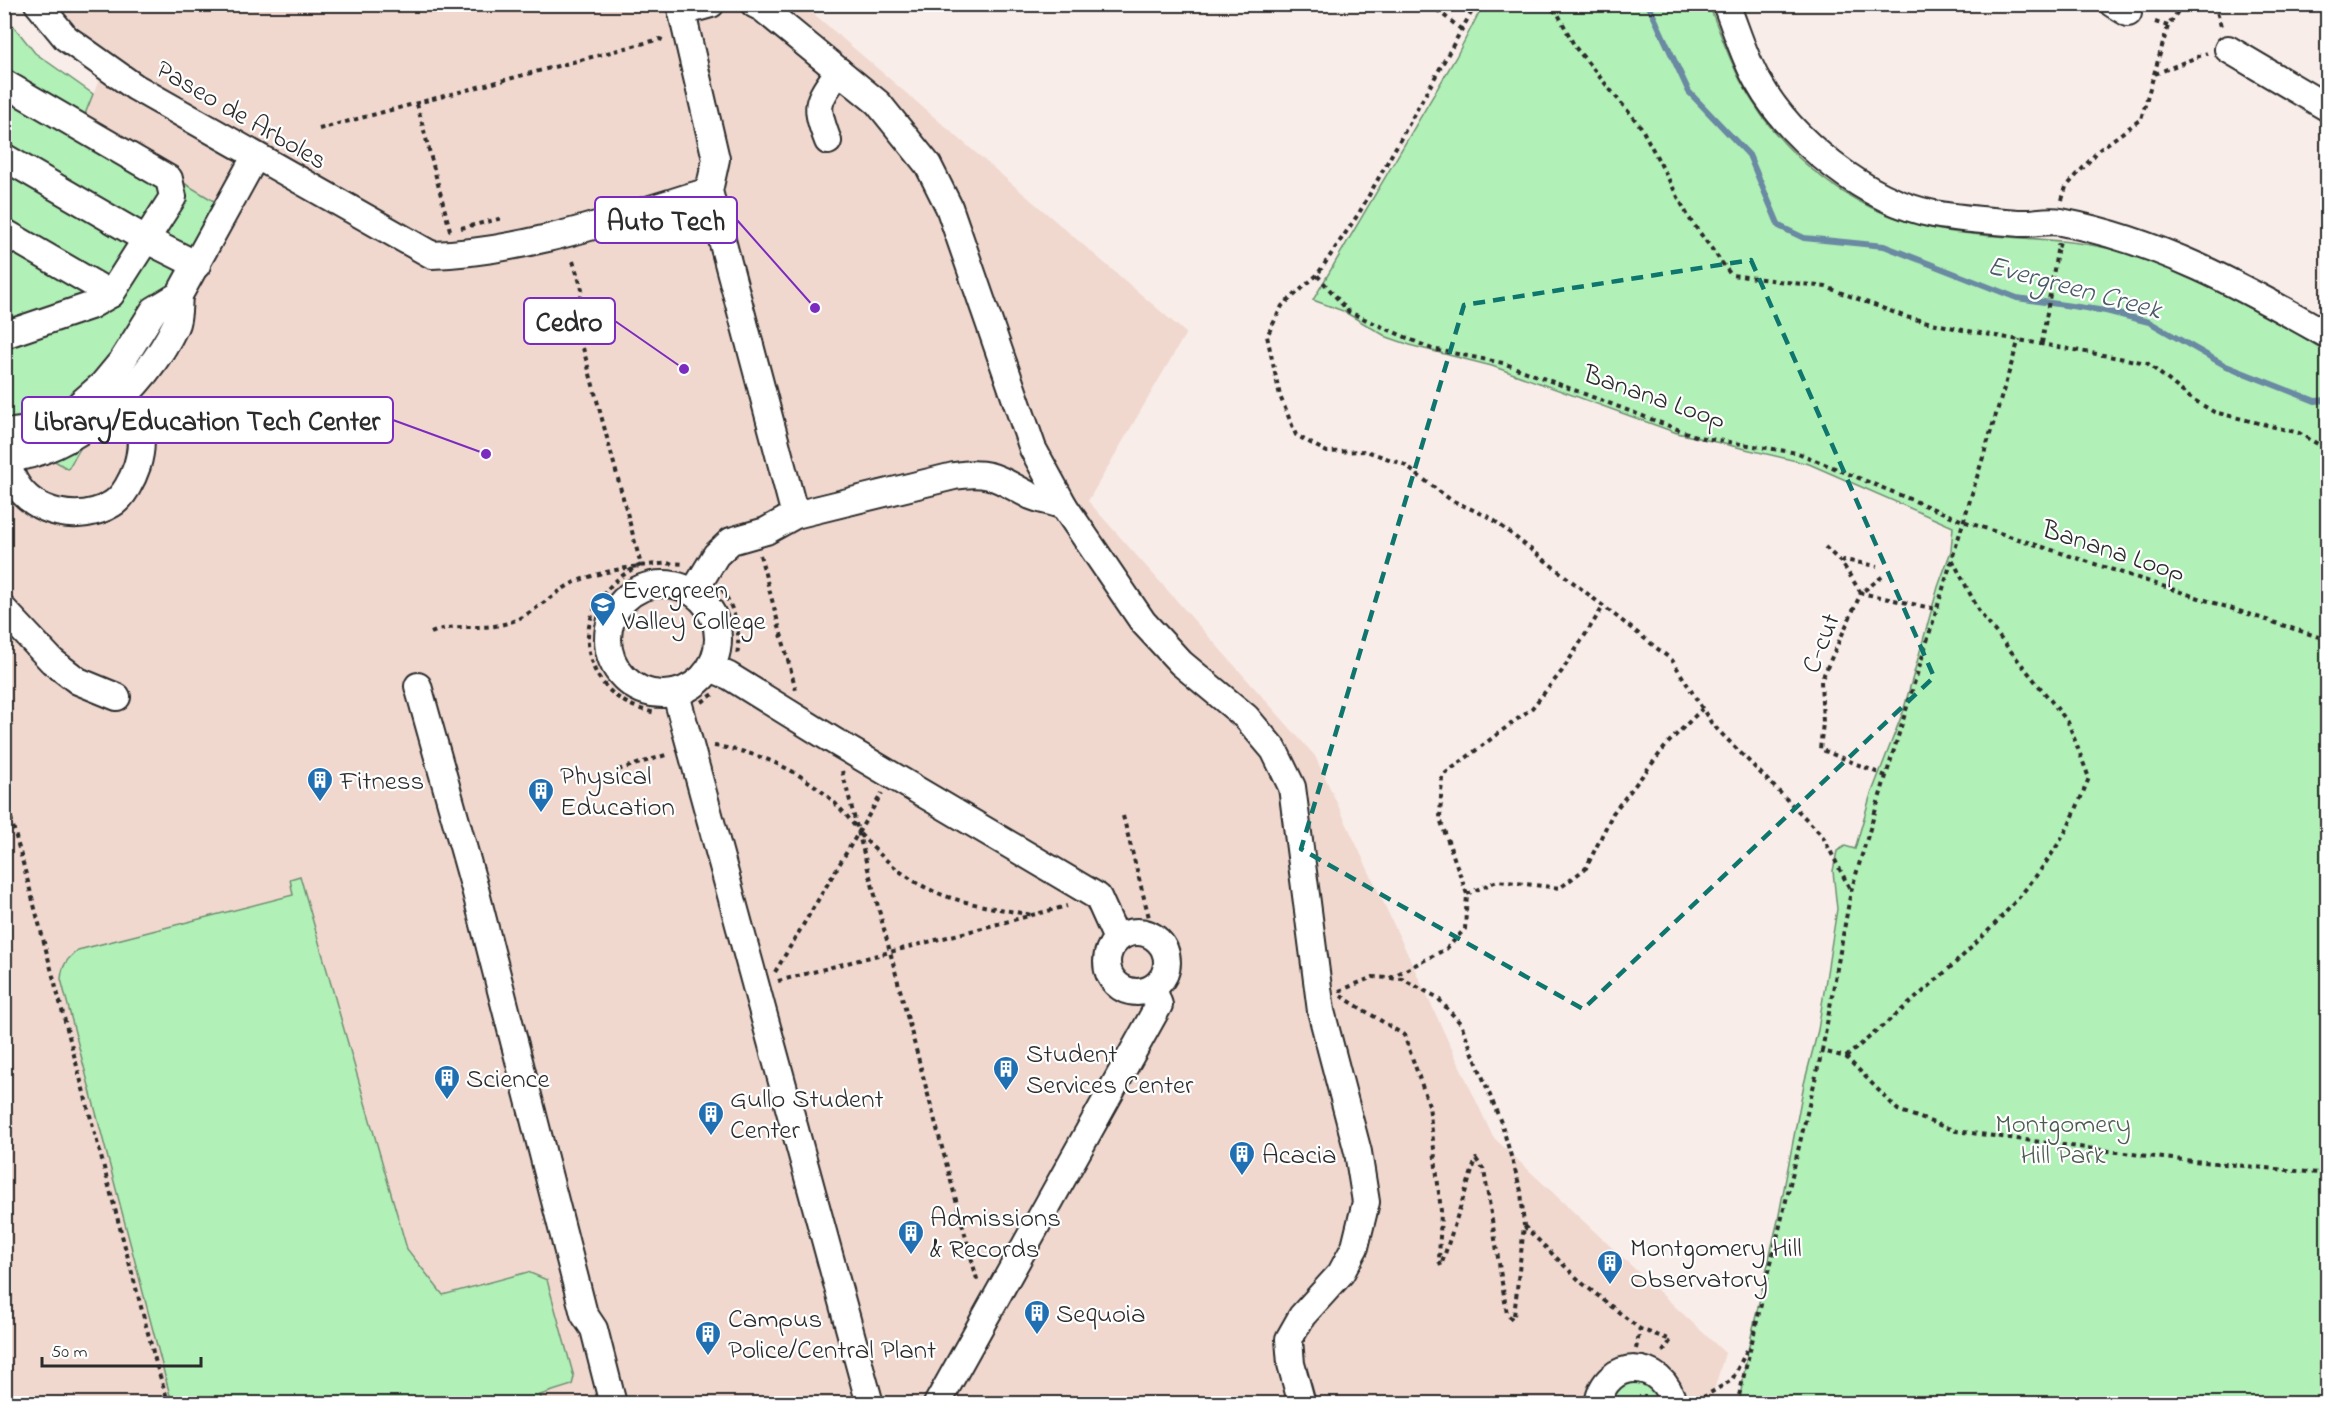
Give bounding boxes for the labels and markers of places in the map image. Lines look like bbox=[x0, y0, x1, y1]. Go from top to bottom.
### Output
callout: Auto Tech bbox=[595, 197, 737, 243]
callout: Cedro bbox=[524, 298, 615, 344]
callout: Library/Education Tech Center bbox=[22, 397, 393, 443]
place label: Evergreen Valley College bbox=[621, 572, 767, 642]
school or university icon: Evergreen Valley College bbox=[588, 590, 618, 628]
place label: Physical Education bbox=[560, 758, 675, 828]
place label: Fitness bbox=[339, 763, 424, 802]
building icon: Fitness bbox=[305, 765, 335, 803]
building icon: Physical Education bbox=[526, 776, 556, 814]
place label: Student Services Center bbox=[1026, 1036, 1194, 1106]
building icon: Student Services Center bbox=[991, 1054, 1021, 1092]
place label: Science bbox=[466, 1061, 551, 1100]
building icon: Science bbox=[432, 1063, 462, 1101]
place label: Gullo Student Center bbox=[730, 1081, 884, 1151]
building icon: Gullo Student Center bbox=[696, 1099, 726, 1137]
place label: Acacia bbox=[1262, 1137, 1337, 1176]
building icon: Acacia bbox=[1227, 1139, 1257, 1177]
place label: Admissions & Records bbox=[930, 1200, 1061, 1270]
building icon: Admissions & Records bbox=[896, 1218, 926, 1256]
place label: Montgomery Hill Observatory bbox=[1630, 1230, 1802, 1300]
building icon: Montgomery Hill Observatory bbox=[1595, 1248, 1625, 1286]
place label: Sequoia bbox=[1056, 1296, 1146, 1335]
building icon: Sequoia bbox=[1022, 1298, 1052, 1336]
place label: Campus Police/Central Plant bbox=[728, 1301, 936, 1371]
building icon: Campus Police/Central Plant bbox=[693, 1319, 723, 1357]

